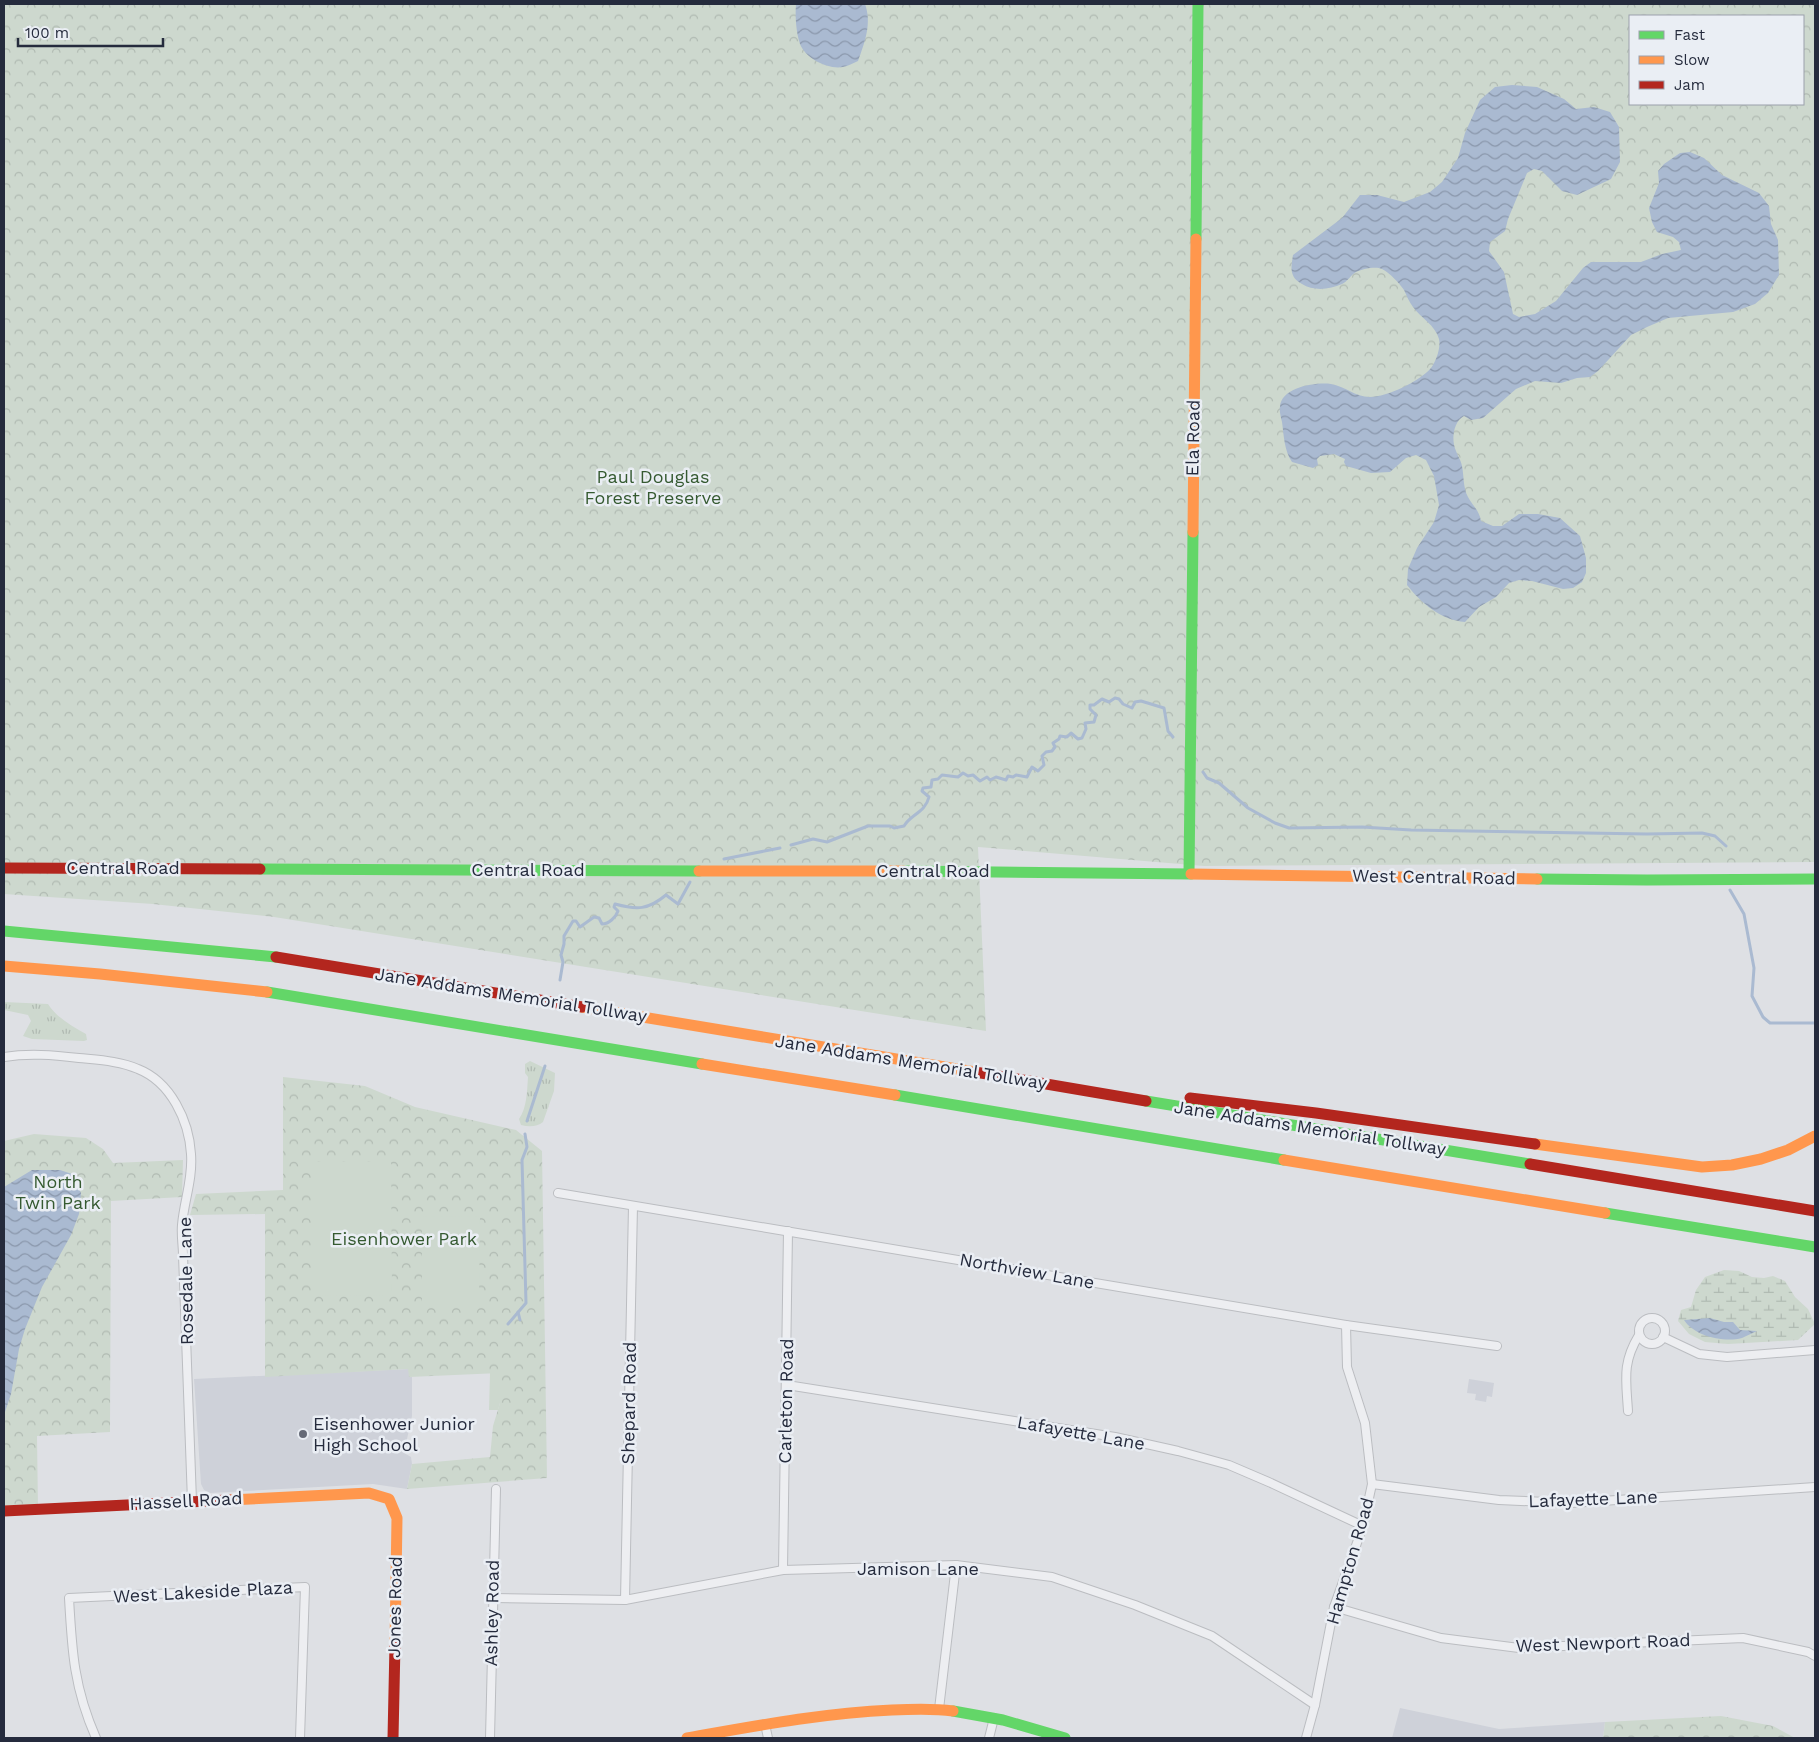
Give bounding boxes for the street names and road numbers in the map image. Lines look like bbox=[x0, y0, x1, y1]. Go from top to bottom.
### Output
street label: Ela Road bbox=[1181, 399, 1204, 477]
street label: Central Road bbox=[66, 857, 180, 878]
street label: Central Road bbox=[471, 859, 585, 880]
street label: Central Road bbox=[876, 860, 990, 881]
street label: West Central Road bbox=[1352, 865, 1516, 888]
street label: Jane Addams Memorial Tollway bbox=[374, 963, 649, 1026]
street label: Jane Addams Memorial Tollway bbox=[774, 1030, 1049, 1093]
street label: Jane Addams Memorial Tollway bbox=[1173, 1096, 1448, 1159]
street label: Rosedale Lane bbox=[174, 1217, 197, 1345]
street label: Northview Lane bbox=[958, 1248, 1096, 1293]
street label: Carleton Road bbox=[774, 1338, 797, 1464]
street label: Shepard Road bbox=[617, 1341, 640, 1465]
street label: Lafayette Lane bbox=[1016, 1411, 1147, 1454]
street label: Lafayette Lane bbox=[1528, 1486, 1658, 1511]
street label: Hassell Road bbox=[129, 1487, 243, 1514]
street label: Hampton Road bbox=[1321, 1495, 1378, 1627]
street label: Jones Road bbox=[383, 1556, 406, 1658]
street label: Jamison Lane bbox=[857, 1558, 979, 1579]
street label: Ashley Road bbox=[480, 1559, 503, 1667]
street label: West Lakeside Plaza bbox=[113, 1576, 293, 1607]
street label: West Newport Road bbox=[1515, 1629, 1691, 1656]

